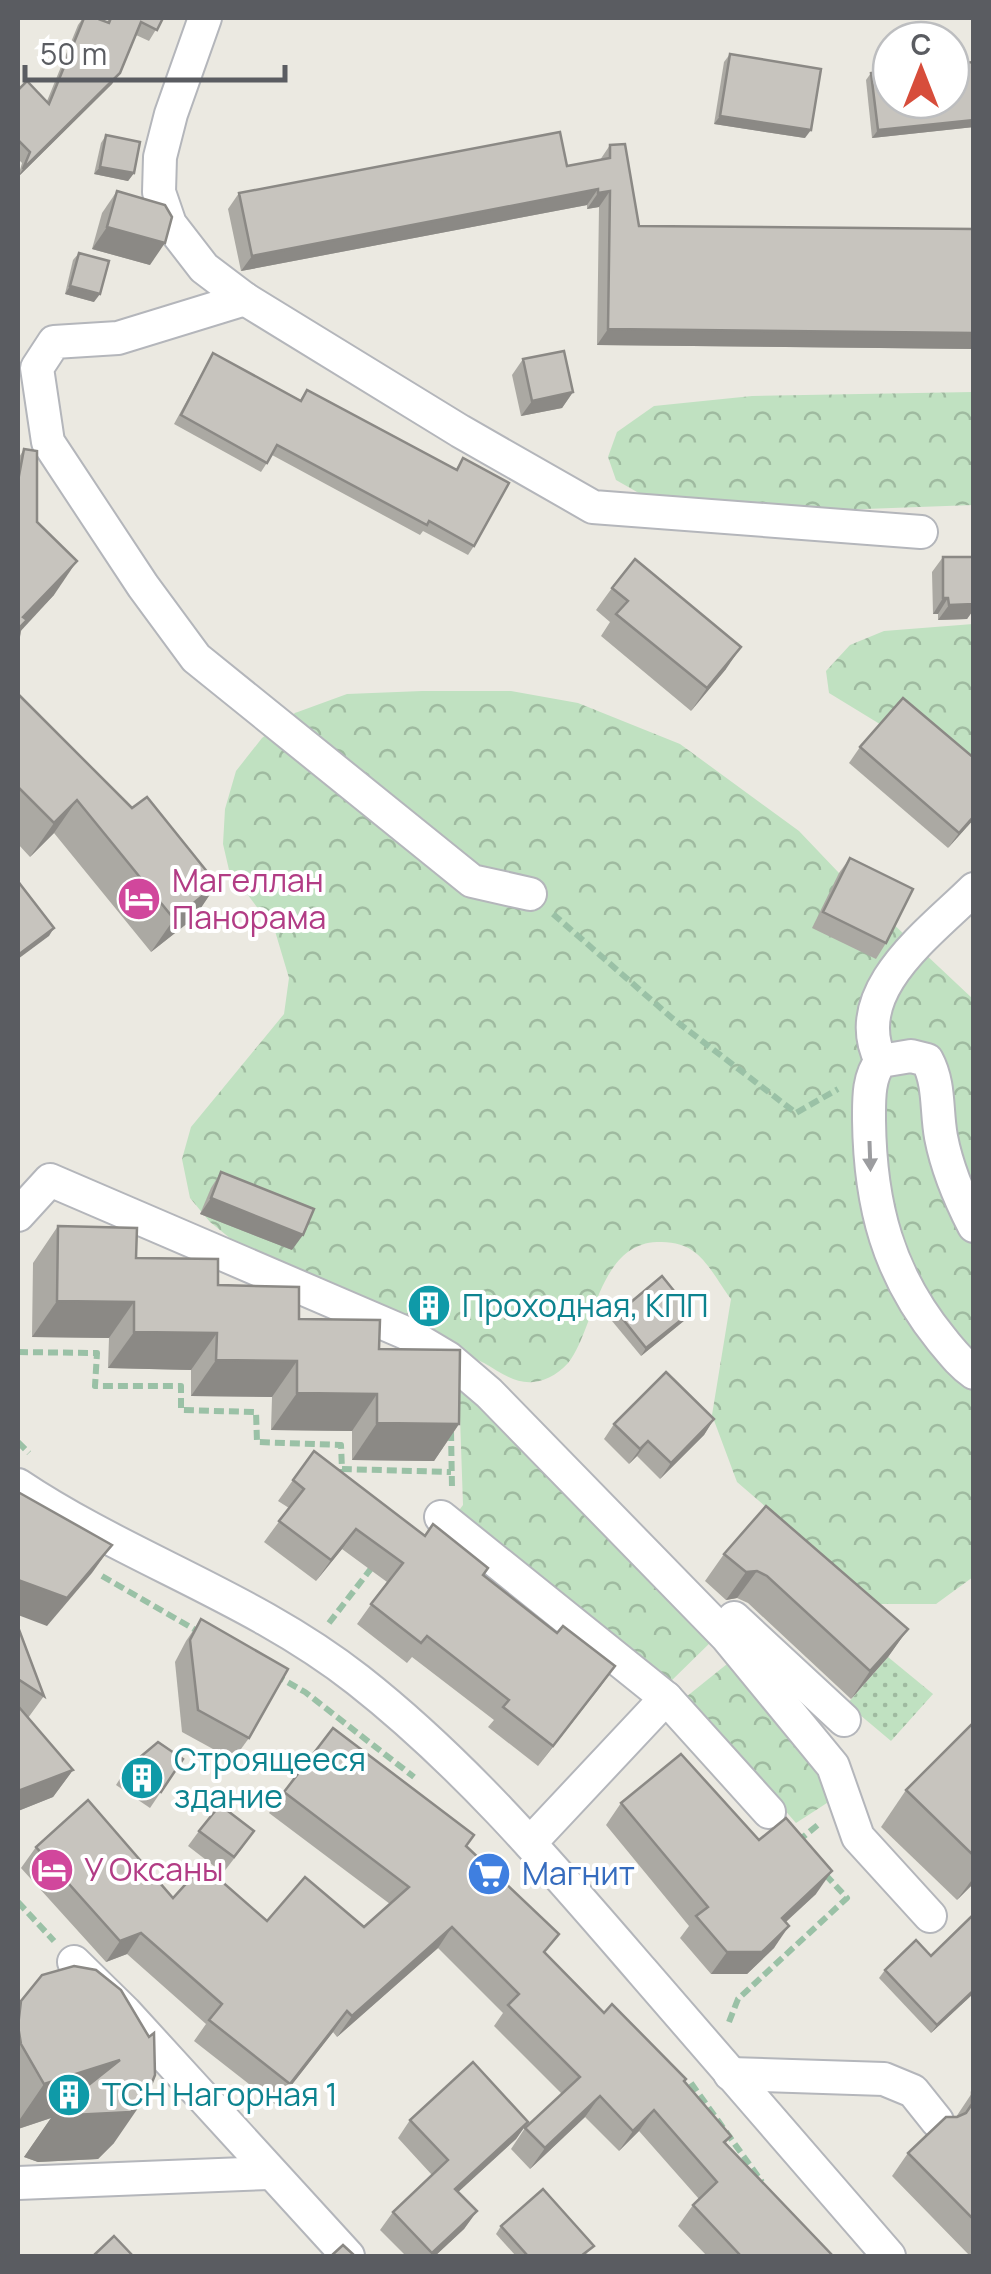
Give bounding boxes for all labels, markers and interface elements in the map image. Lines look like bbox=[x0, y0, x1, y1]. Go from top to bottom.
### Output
scale bar bbox=[25, 20, 285, 82]
north arrow bbox=[871, 20, 971, 120]
text: С bbox=[911, 25, 931, 63]
text: 50 m bbox=[40, 33, 107, 74]
place label: Магеллан Панорама bbox=[172, 858, 326, 939]
hotel icon: Магеллан Панорама bbox=[116, 876, 162, 922]
one-way arrow bbox=[862, 1141, 878, 1172]
building icon: Проходная, КПП bbox=[406, 1283, 452, 1329]
place label: Проходная, КПП bbox=[462, 1283, 709, 1327]
place label: Строящееся здание bbox=[174, 1737, 366, 1818]
building icon: Строящееся здание bbox=[119, 1755, 165, 1801]
hotel icon: У Оксаны bbox=[29, 1847, 75, 1893]
place label: У Оксаны bbox=[84, 1847, 224, 1891]
supermarket icon: Магнит bbox=[466, 1851, 512, 1897]
place label: Магнит bbox=[522, 1851, 635, 1895]
building icon: ТСН Нагорная 1 bbox=[46, 2072, 92, 2118]
place label: ТСН Нагорная 1 bbox=[102, 2072, 338, 2116]

